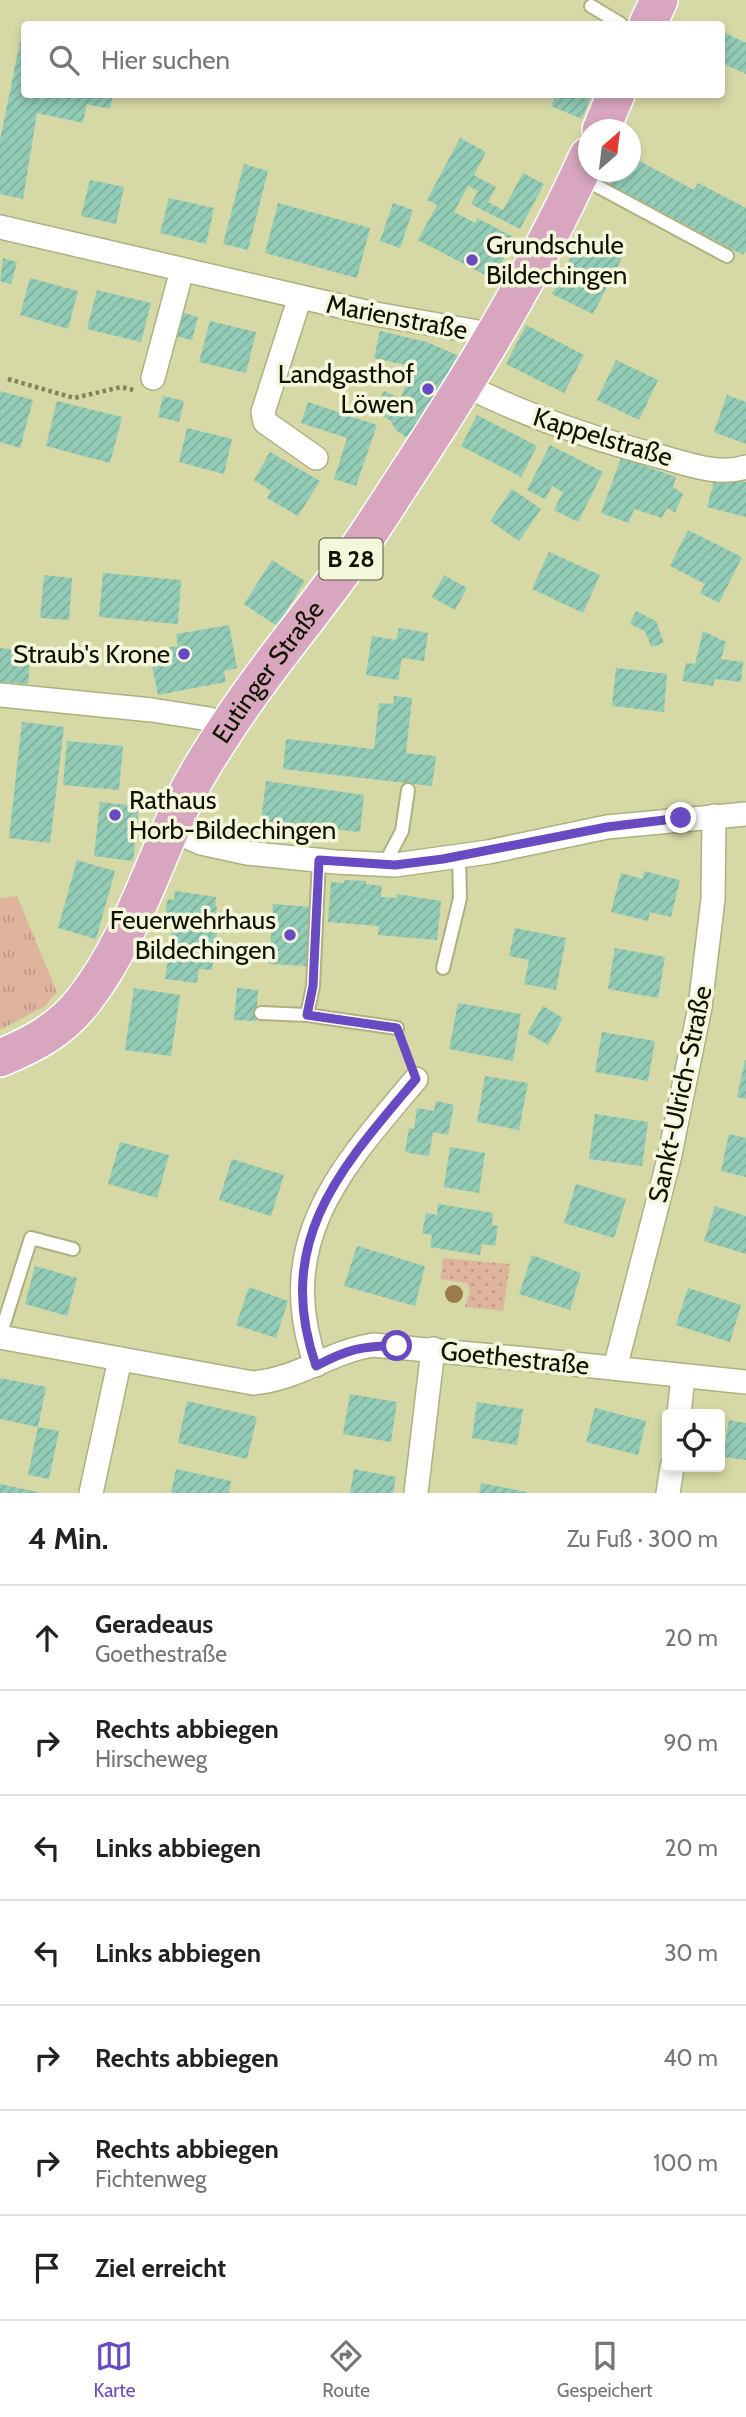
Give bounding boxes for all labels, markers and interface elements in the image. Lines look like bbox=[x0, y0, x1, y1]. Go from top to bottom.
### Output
search box bbox=[21, 21, 725, 98]
icon: search bbox=[45, 41, 83, 79]
text: Hier suchen bbox=[101, 44, 230, 76]
north arrow bbox=[578, 119, 641, 182]
place label: Grundschule Bildechingen bbox=[486, 229, 627, 291]
marker: Grundschule Bildechingen bbox=[464, 252, 480, 268]
street label: Marienstraße bbox=[324, 288, 470, 346]
place label: Landgasthof Löwen bbox=[278, 358, 414, 420]
marker: Landgasthof Löwen bbox=[420, 381, 436, 397]
street label: Kappelstraße bbox=[530, 401, 676, 473]
road number: B 28 bbox=[320, 538, 382, 580]
street label: Eutinger Straße bbox=[205, 594, 331, 749]
place label: Straub's Krone bbox=[13, 638, 170, 670]
marker: Straub's Krone bbox=[176, 646, 192, 662]
place label: Rathaus Horb-Bildechingen bbox=[129, 784, 336, 846]
route end bbox=[665, 802, 696, 833]
marker: Rathaus Horb-Bildechingen bbox=[107, 807, 123, 823]
place label: Feuerwehrhaus Bildechingen bbox=[110, 904, 276, 966]
marker: Feuerwehrhaus Bildechingen bbox=[282, 927, 298, 943]
street label: Sankt-Ulrich-Straße bbox=[641, 983, 719, 1205]
route start bbox=[381, 1330, 412, 1361]
street label: Goethestraße bbox=[439, 1334, 591, 1382]
map controls bbox=[662, 1409, 725, 1472]
button: locate bbox=[662, 1409, 725, 1472]
text: 4 Min. bbox=[28, 1520, 109, 1557]
text: Zu Fuß · 300 m bbox=[567, 1525, 718, 1553]
text: Geradeaus bbox=[95, 1608, 213, 1640]
icon: ahead bbox=[28, 1619, 66, 1657]
text: 20 m bbox=[665, 1624, 718, 1652]
text: Goethestraße bbox=[95, 1640, 227, 1668]
text: Rechts abbiegen bbox=[95, 1713, 279, 1745]
icon: right bbox=[28, 1724, 66, 1762]
text: 90 m bbox=[664, 1729, 718, 1757]
text: Hirscheweg bbox=[95, 1745, 207, 1773]
icon: left bbox=[28, 1829, 66, 1867]
text: Links abbiegen bbox=[95, 1832, 261, 1864]
text: 20 m bbox=[665, 1834, 718, 1862]
icon: left bbox=[28, 1934, 66, 1972]
text: Links abbiegen bbox=[95, 1937, 261, 1969]
text: 30 m bbox=[664, 1939, 718, 1967]
icon: right bbox=[28, 2039, 66, 2077]
text: Rechts abbiegen bbox=[95, 2042, 279, 2074]
text: 40 m bbox=[663, 2044, 718, 2072]
text: Rechts abbiegen bbox=[95, 2133, 279, 2165]
icon: right bbox=[28, 2144, 66, 2182]
text: 100 m bbox=[653, 2149, 718, 2177]
text: Fichtenweg bbox=[95, 2165, 206, 2193]
icon: arrive bbox=[28, 2249, 66, 2287]
text: Ziel erreicht bbox=[95, 2252, 226, 2284]
tab: Karte bbox=[93, 2337, 135, 2402]
tab: Route bbox=[322, 2337, 370, 2402]
tab: Gespeichert bbox=[557, 2337, 653, 2402]

